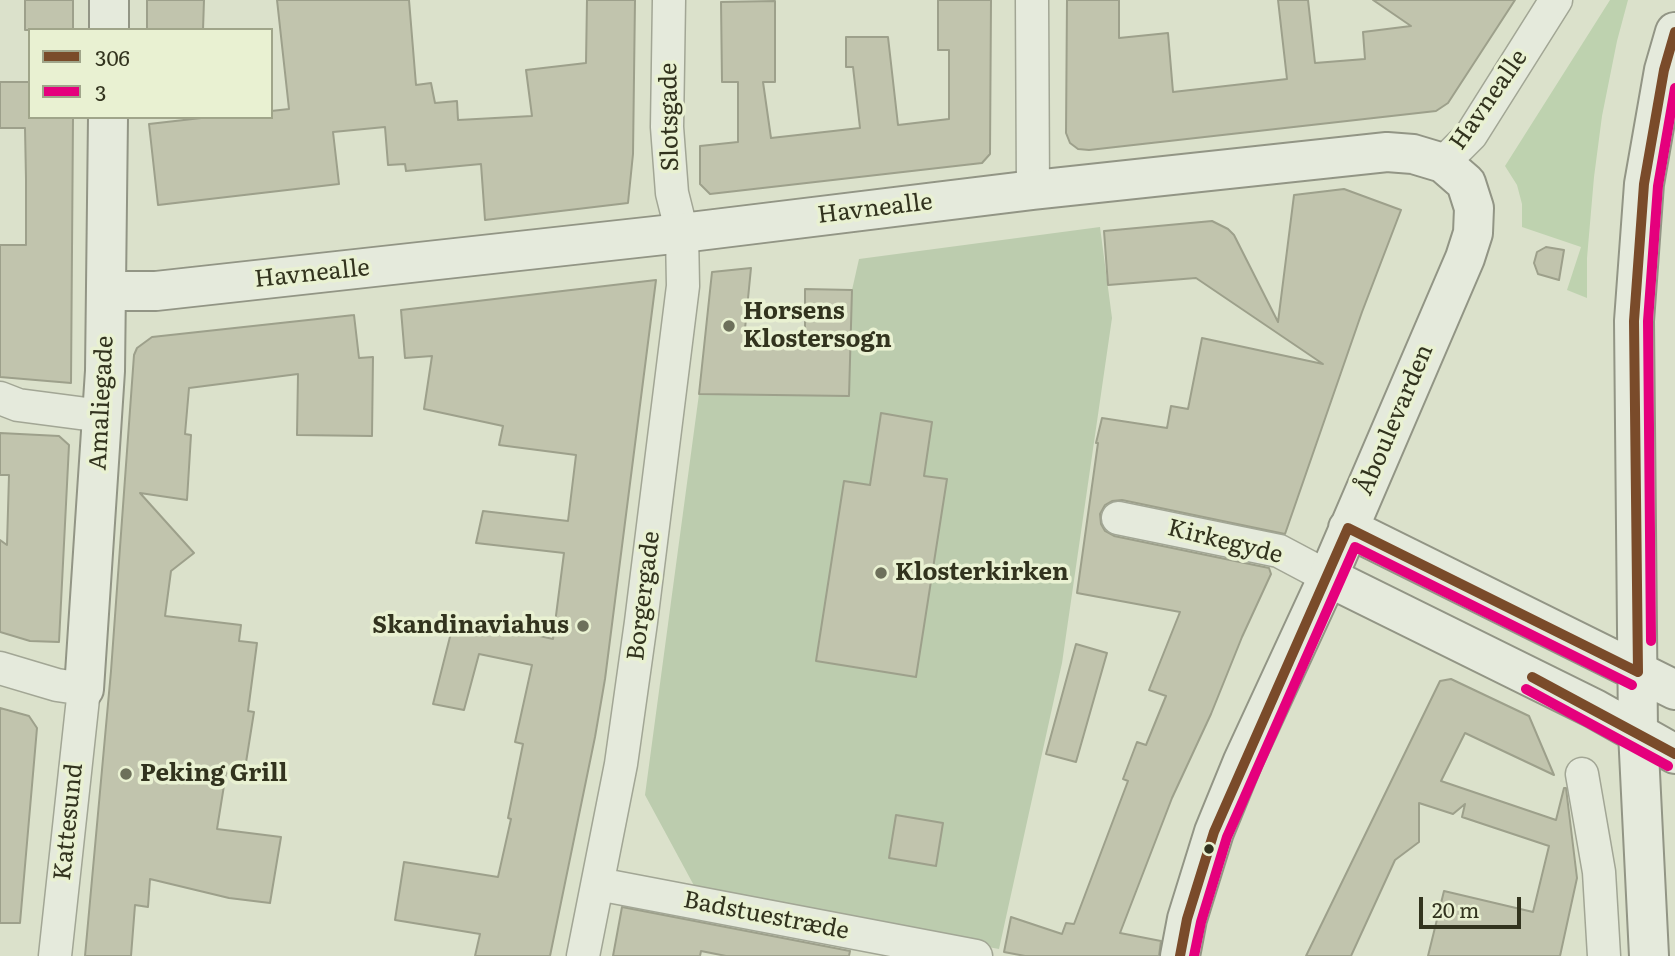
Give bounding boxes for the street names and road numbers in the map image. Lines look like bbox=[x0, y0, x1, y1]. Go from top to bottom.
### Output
street label: Havnealle bbox=[1444, 44, 1534, 156]
street label: Slotsgade bbox=[655, 62, 685, 172]
street label: Havnealle bbox=[816, 188, 934, 230]
street label: Havnealle bbox=[253, 254, 371, 294]
street label: Amaliegade bbox=[84, 335, 120, 471]
street label: Åboulevarden bbox=[1350, 340, 1440, 500]
street label: Kirkegyde bbox=[1165, 514, 1285, 570]
street label: Borgergade bbox=[622, 530, 666, 662]
street label: Kattesund bbox=[49, 762, 89, 882]
street label: Badstuestræde bbox=[681, 886, 851, 946]

